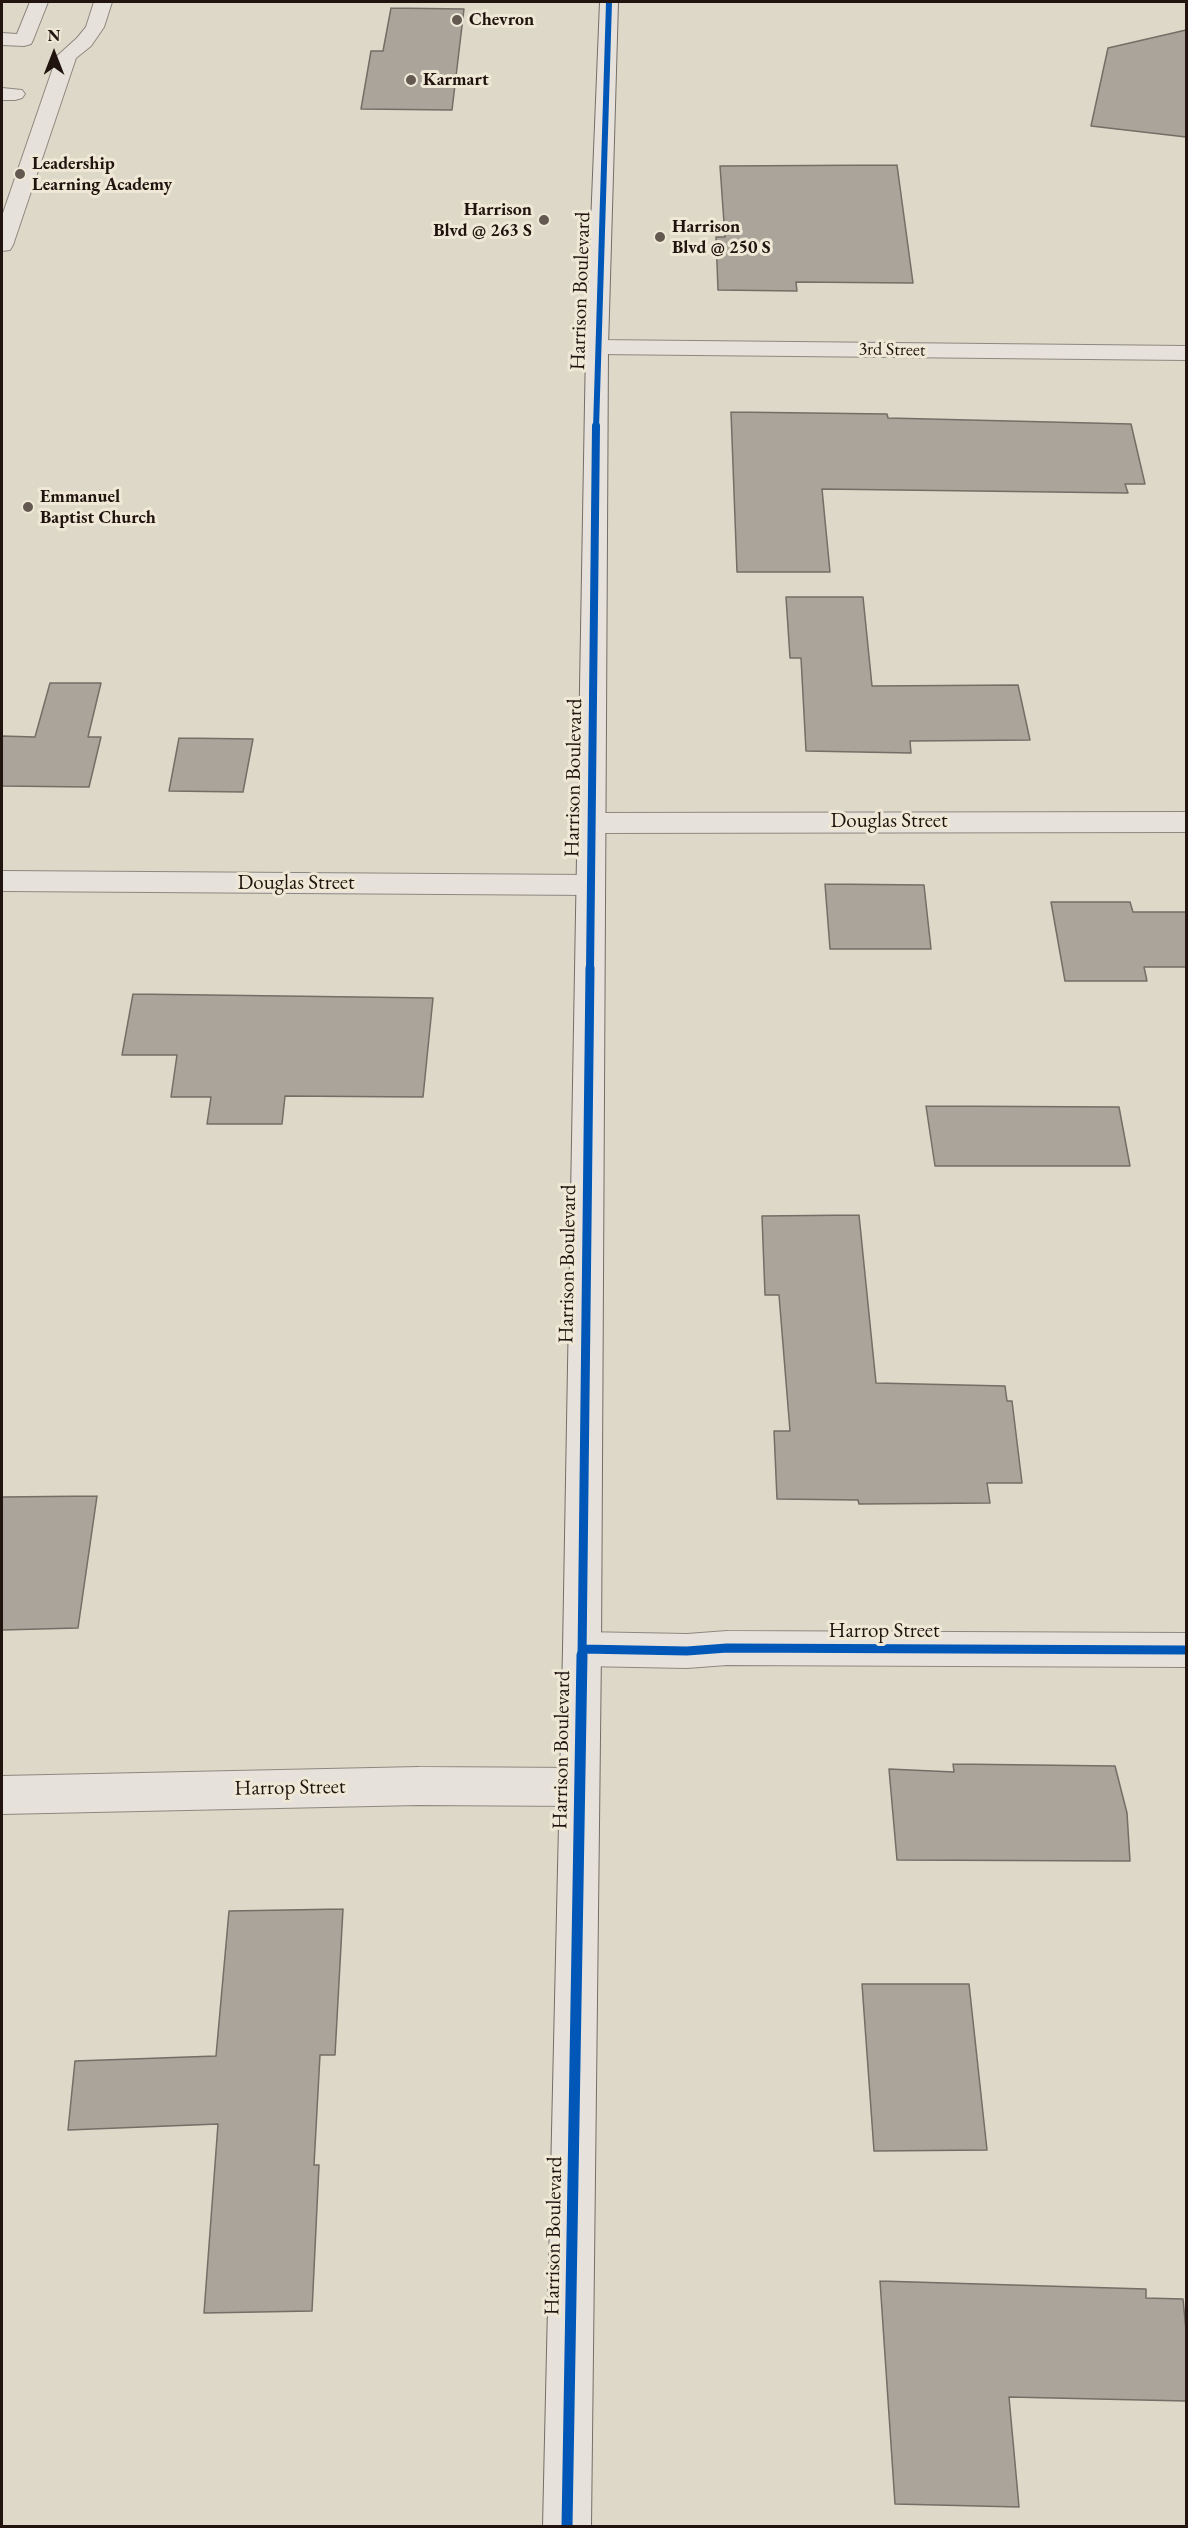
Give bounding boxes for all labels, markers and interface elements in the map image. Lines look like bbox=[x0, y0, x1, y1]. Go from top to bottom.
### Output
place label: Chevron bbox=[469, 9, 534, 31]
marker: Chevron bbox=[450, 13, 464, 27]
north arrow bbox=[24, 24, 84, 84]
text: N bbox=[48, 25, 60, 46]
place label: Karmart bbox=[423, 69, 489, 91]
marker: Karmart bbox=[404, 73, 418, 87]
place label: Leadership Learning Academy bbox=[32, 153, 172, 195]
marker: Leadership Learning Academy bbox=[13, 167, 27, 181]
place label: Harrison Blvd @ 263 S bbox=[433, 199, 532, 242]
street label: Harrison Boulevard bbox=[566, 211, 596, 371]
marker: Harrison Blvd @ 263 S bbox=[537, 213, 551, 227]
place label: Harrison Blvd @ 250 S bbox=[672, 216, 771, 258]
marker: Harrison Blvd @ 250 S bbox=[653, 230, 667, 244]
street label: 3rd Street bbox=[858, 339, 926, 361]
place label: Emmanuel Baptist Church bbox=[40, 486, 156, 528]
marker: Emmanuel Baptist Church bbox=[21, 500, 35, 514]
street label: Harrison Boulevard bbox=[560, 698, 588, 858]
street label: Douglas Street bbox=[831, 808, 947, 834]
street label: Douglas Street bbox=[238, 870, 354, 896]
street label: Harrison Boulevard bbox=[554, 1184, 582, 1344]
street label: Harrop Street bbox=[828, 1618, 940, 1644]
street label: Harrison Boulevard bbox=[548, 1670, 576, 1830]
street label: Harrop Street bbox=[234, 1774, 346, 1802]
street label: Harrison Boulevard bbox=[540, 2156, 568, 2316]

